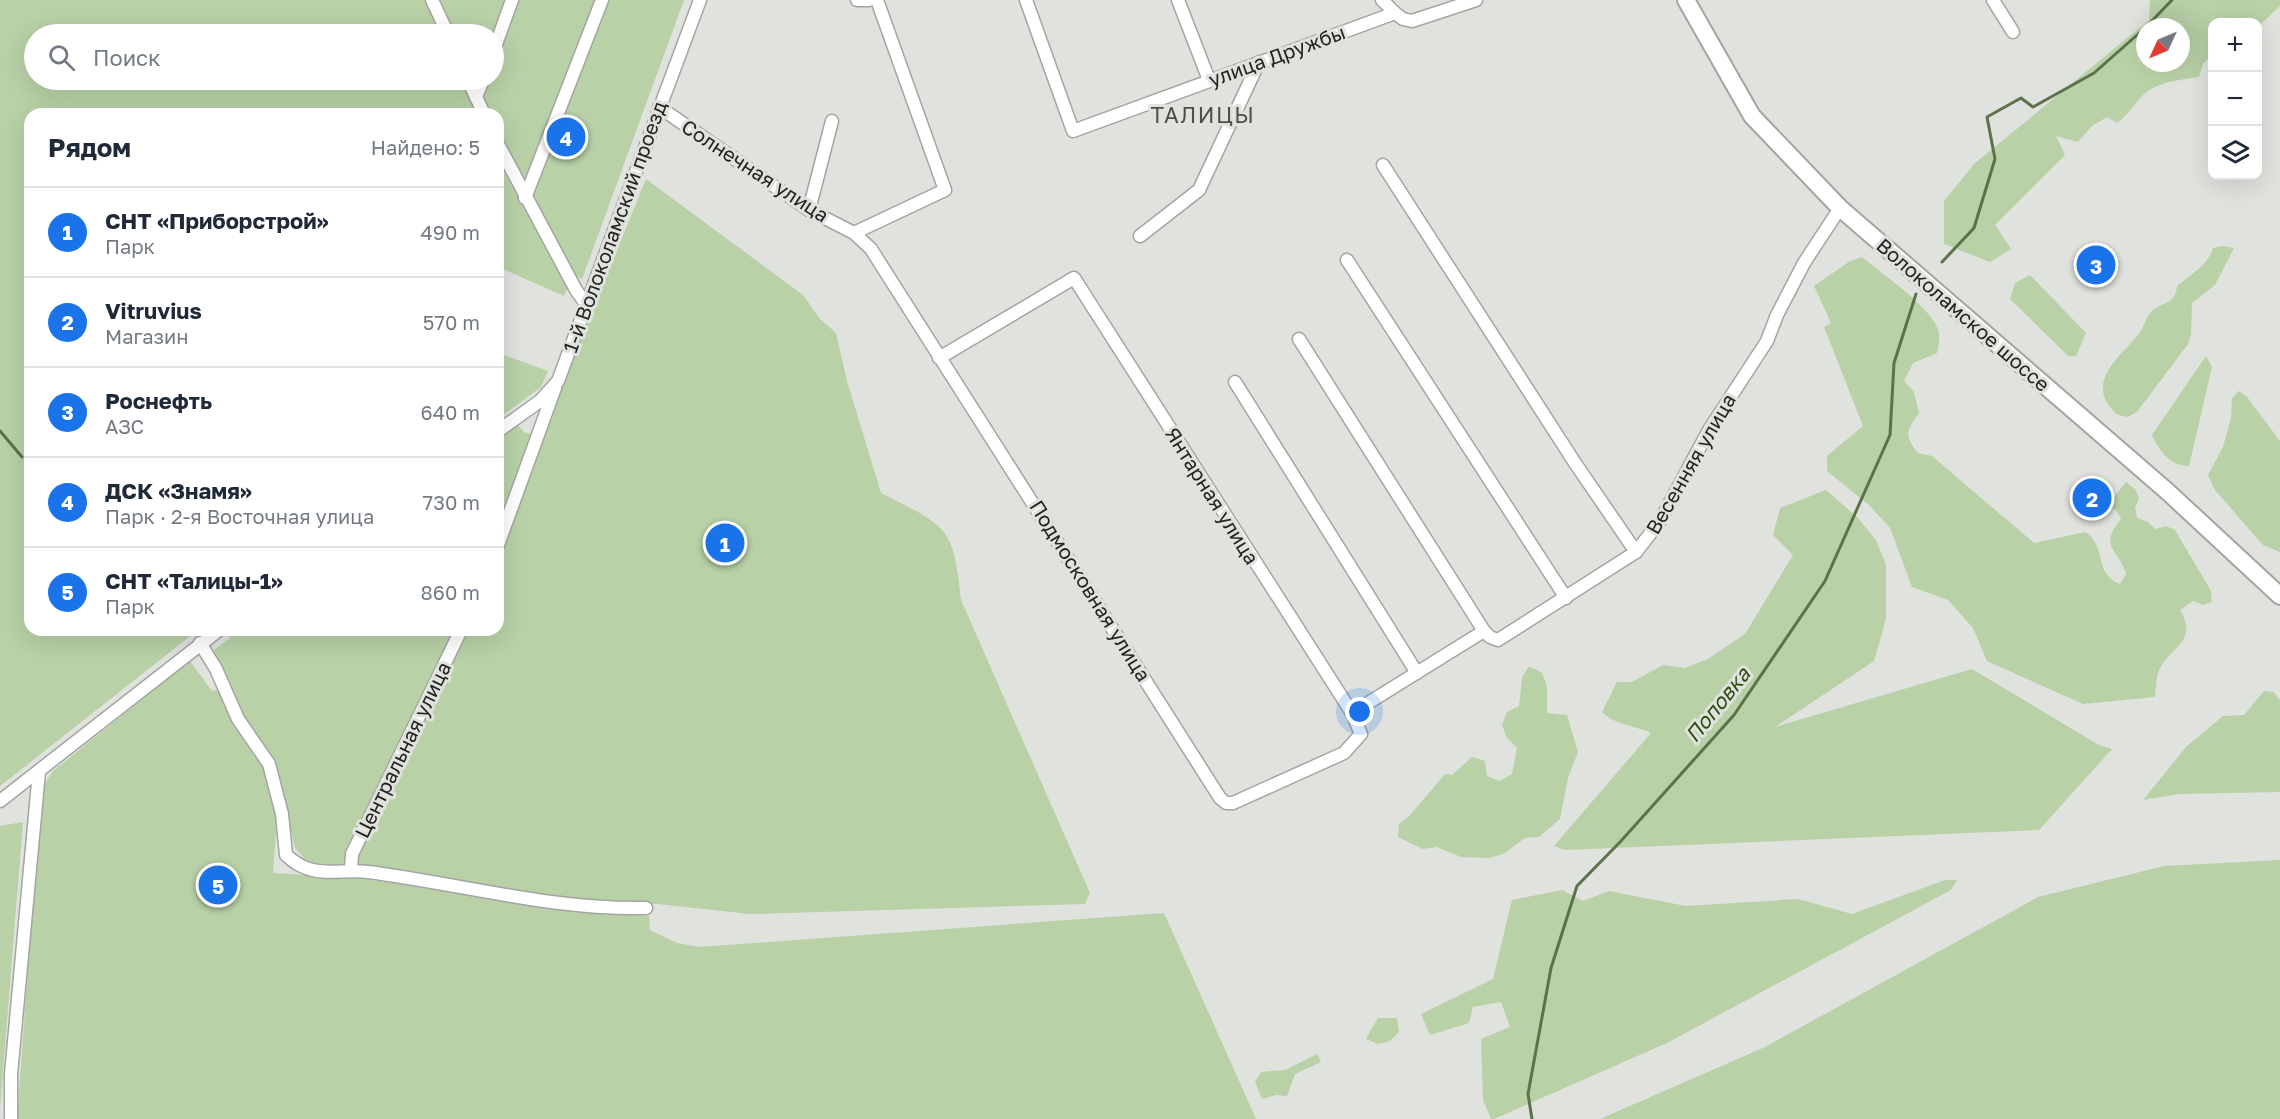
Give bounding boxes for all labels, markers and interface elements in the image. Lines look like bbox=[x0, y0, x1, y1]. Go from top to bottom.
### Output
north arrow bbox=[2136, 18, 2190, 72]
map controls bbox=[2208, 18, 2262, 180]
button: + bbox=[2208, 18, 2262, 72]
street label: улица Дружбы bbox=[1205, 19, 1348, 91]
search box bbox=[24, 24, 504, 90]
icon: search bbox=[45, 41, 78, 74]
text: Поиск bbox=[93, 44, 161, 71]
button: − bbox=[2208, 72, 2262, 126]
street label: 1-й Волоколамский проезд bbox=[557, 98, 671, 356]
district label: ТАЛИЦЫ bbox=[1151, 101, 1255, 128]
pin: 4 bbox=[546, 114, 586, 160]
street label: Солнечная улица bbox=[678, 114, 834, 227]
button: layers bbox=[2208, 126, 2262, 180]
text: Рядом bbox=[48, 132, 131, 163]
text: Найдено: 5 bbox=[371, 135, 480, 159]
text: СНТ «Приборстрой» bbox=[105, 207, 328, 234]
text: 1 bbox=[62, 220, 73, 244]
text: 490 m bbox=[421, 220, 480, 244]
street label: Волоколамское шоссе bbox=[1872, 233, 2055, 396]
text: Парк bbox=[105, 234, 155, 258]
pin: 3 bbox=[2076, 242, 2116, 288]
text: Vitruvius bbox=[105, 297, 202, 324]
text: 2 bbox=[61, 310, 74, 334]
text: 570 m bbox=[423, 310, 480, 334]
text: Магазин bbox=[105, 324, 189, 348]
text: Роснефть bbox=[105, 387, 212, 414]
street label: Весенняя улица bbox=[1640, 389, 1740, 538]
text: 3 bbox=[61, 400, 74, 424]
text: 640 m bbox=[421, 400, 480, 424]
text: АЗС bbox=[105, 414, 144, 438]
street label: Янтарная улица bbox=[1161, 422, 1265, 569]
pin: 2 bbox=[2072, 476, 2112, 520]
text: ДСК «Знамя» bbox=[105, 477, 252, 504]
text: 4 bbox=[61, 490, 74, 514]
text: 730 m bbox=[423, 490, 480, 514]
street label: Подмосковная улица bbox=[1025, 495, 1156, 685]
text: Парк · 2-я Восточная улица bbox=[105, 504, 374, 528]
pin: 1 bbox=[706, 520, 744, 566]
text: СНТ «Талицы-1» bbox=[105, 567, 283, 594]
text: 5 bbox=[61, 580, 74, 604]
text: 860 m bbox=[421, 580, 480, 604]
text: Парк bbox=[105, 594, 155, 618]
street label: Центральная улица bbox=[349, 658, 455, 842]
water label: Поповка bbox=[1679, 661, 1756, 747]
your location bbox=[1345, 697, 1374, 726]
pin: 5 bbox=[198, 862, 238, 908]

